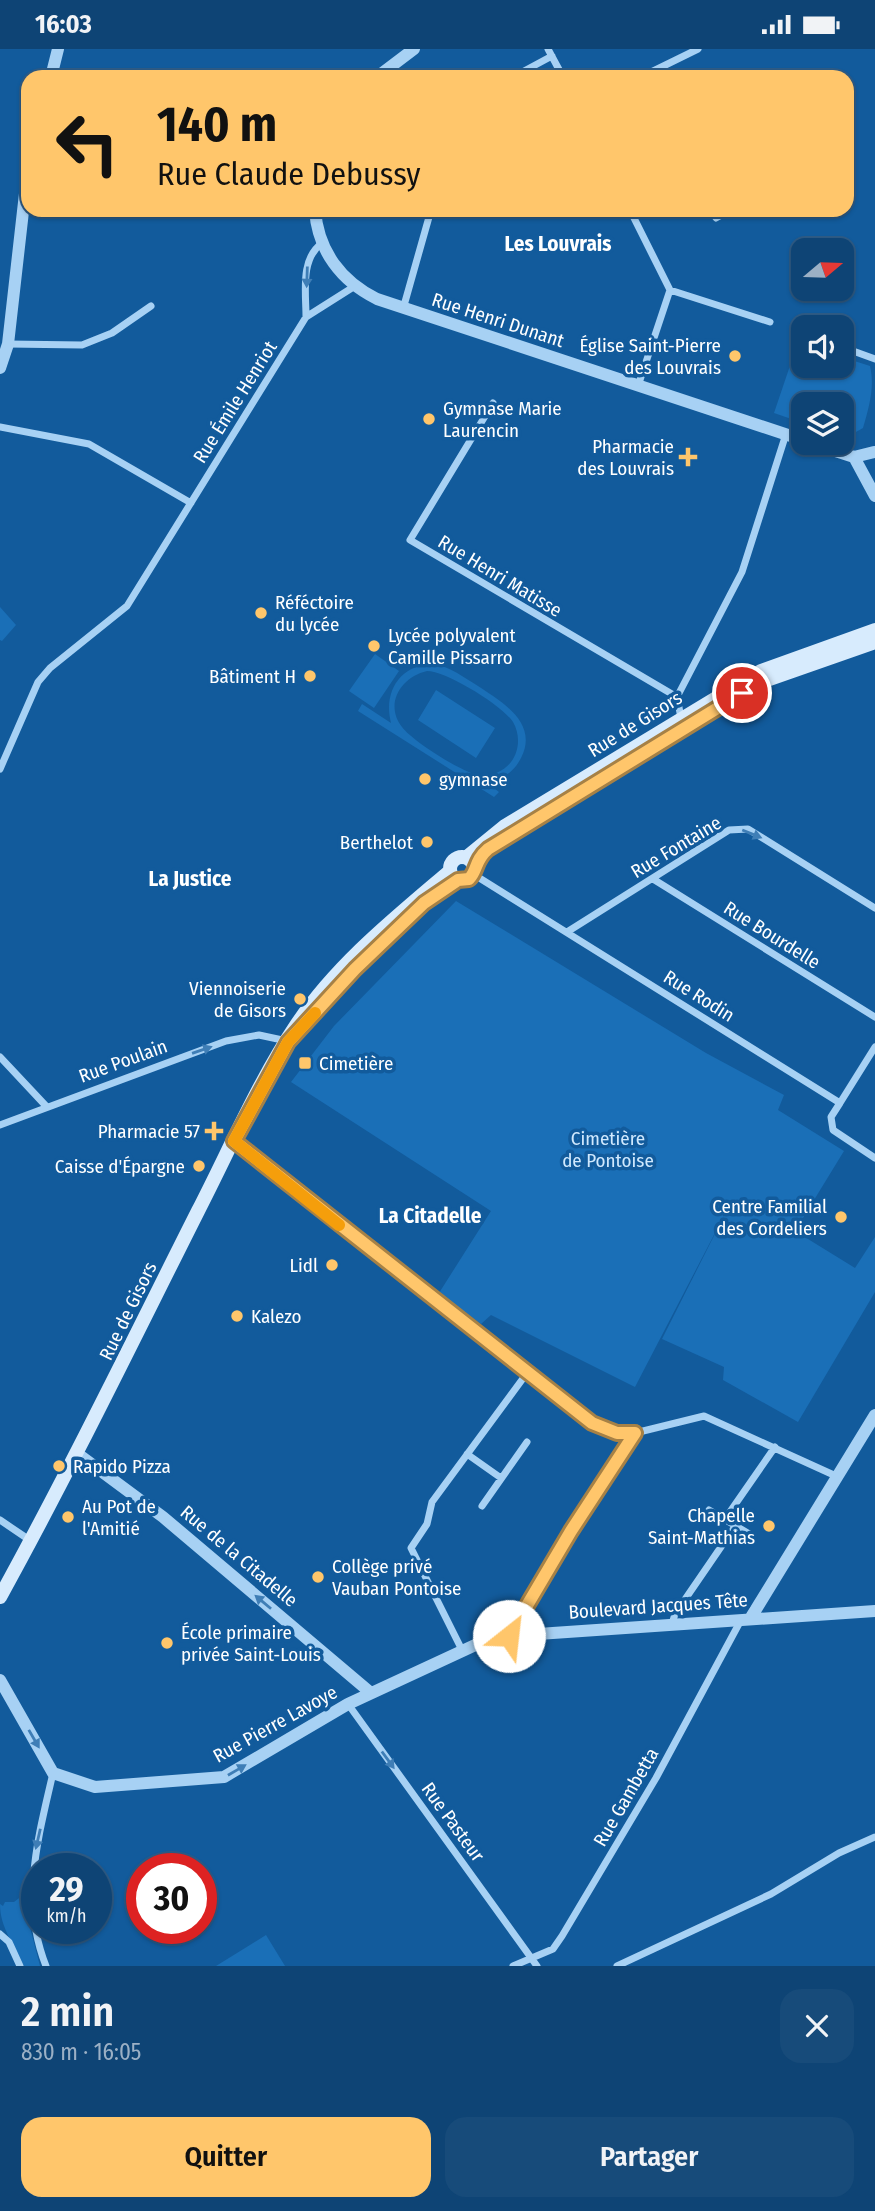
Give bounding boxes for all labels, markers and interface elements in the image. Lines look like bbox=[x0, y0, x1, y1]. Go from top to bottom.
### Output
text: 16:03 bbox=[35, 9, 92, 40]
text: 140 m bbox=[157, 95, 277, 154]
icon: left bbox=[42, 98, 133, 189]
text: Rue Claude Debussy bbox=[157, 155, 421, 193]
district label: Les Louvrais bbox=[504, 231, 612, 257]
north arrow bbox=[791, 238, 854, 301]
map controls bbox=[791, 238, 854, 455]
one-way arrow bbox=[301, 266, 313, 288]
street label: Rue Henri Dunant bbox=[429, 288, 568, 352]
button: sound bbox=[791, 315, 854, 378]
place label: Église Saint-Pierre des Louvrais bbox=[580, 334, 721, 379]
street label: Rue Émile Henriot bbox=[188, 336, 282, 467]
marker: Église Saint-Pierre des Louvrais bbox=[727, 348, 743, 364]
button: layers bbox=[791, 392, 854, 455]
place label: Gymnase Marie Laurencin bbox=[443, 397, 562, 442]
marker: Gymnase Marie Laurencin bbox=[421, 411, 437, 427]
place label: Pharmacie des Louvrais bbox=[577, 435, 674, 480]
marker: Pharmacie des Louvrais bbox=[680, 449, 696, 465]
street label: Rue Henri Matisse bbox=[434, 530, 566, 622]
place label: Réféctoire du lycée bbox=[275, 591, 354, 636]
marker: Réféctoire du lycée bbox=[253, 605, 269, 621]
place label: Lycée polyvalent Camille Pissarro bbox=[388, 624, 517, 669]
marker: Lycée polyvalent Camille Pissarro bbox=[366, 638, 382, 654]
pin bbox=[712, 663, 772, 723]
place label: Bâtiment H bbox=[209, 665, 296, 688]
marker: Bâtiment H bbox=[302, 668, 318, 684]
icon: arrive bbox=[723, 674, 761, 712]
street label: Rue de Gisors bbox=[584, 686, 686, 762]
place label: gymnase bbox=[439, 768, 508, 791]
marker: gymnase bbox=[417, 771, 433, 787]
street label: Rue Fontaine bbox=[627, 811, 725, 883]
one-way arrow bbox=[742, 829, 763, 840]
place label: Berthelot bbox=[340, 831, 414, 854]
marker: Berthelot bbox=[419, 834, 435, 850]
district label: La Justice bbox=[149, 866, 232, 892]
street label: Rue Bourdelle bbox=[719, 896, 825, 974]
street label: Rue Rodin bbox=[659, 965, 739, 1027]
place label: Viennoiserie de Gisors bbox=[189, 977, 286, 1022]
marker: Viennoiserie de Gisors bbox=[292, 991, 308, 1007]
street label: Rue Poulain bbox=[76, 1034, 170, 1088]
one-way arrow bbox=[191, 1044, 212, 1055]
place label: Cimetière bbox=[319, 1052, 393, 1075]
marker: Cimetière bbox=[297, 1055, 313, 1071]
place label: Pharmacie 57 bbox=[98, 1120, 200, 1143]
marker: Pharmacie 57 bbox=[206, 1123, 222, 1139]
park label: Cimetière de Pontoise bbox=[562, 1127, 654, 1172]
place label: Caisse d'Épargne bbox=[55, 1155, 185, 1178]
marker: Caisse d'Épargne bbox=[191, 1158, 207, 1174]
place label: Centre Familial des Cordeliers bbox=[712, 1195, 827, 1240]
district label: La Citadelle bbox=[379, 1203, 482, 1229]
marker: Centre Familial des Cordeliers bbox=[833, 1209, 849, 1225]
place label: Lidl bbox=[290, 1254, 318, 1277]
marker: Lidl bbox=[324, 1257, 340, 1273]
street label: Rue de Gisors bbox=[94, 1258, 162, 1364]
place label: Kalezo bbox=[251, 1305, 302, 1328]
marker: Kalezo bbox=[229, 1308, 245, 1324]
place label: Rapido Pizza bbox=[73, 1455, 171, 1478]
marker: Rapido Pizza bbox=[51, 1458, 67, 1474]
place label: Au Pot de l'Amitié bbox=[82, 1495, 156, 1540]
street label: Rue de la Citadelle bbox=[176, 1500, 302, 1612]
place label: Chapelle Saint-Mathias bbox=[648, 1504, 755, 1549]
marker: Au Pot de l'Amitié bbox=[60, 1509, 76, 1525]
marker: Chapelle Saint-Mathias bbox=[761, 1518, 777, 1534]
place label: Collège privé Vauban Pontoise bbox=[332, 1555, 461, 1600]
marker: Collège privé Vauban Pontoise bbox=[310, 1569, 326, 1585]
street label: Boulevard Jacques Tête bbox=[568, 1588, 748, 1624]
one-way arrow bbox=[254, 1595, 271, 1610]
position arrow bbox=[472, 1599, 546, 1673]
place label: École primaire privée Saint-Louis bbox=[181, 1621, 321, 1666]
marker: École primaire privée Saint-Louis bbox=[159, 1635, 175, 1651]
street label: Rue Pierre Lavoye bbox=[209, 1680, 341, 1768]
one-way arrow bbox=[28, 1730, 40, 1749]
street label: Rue Gambetta bbox=[589, 1744, 663, 1850]
one-way arrow bbox=[381, 1751, 395, 1769]
one-way arrow bbox=[228, 1764, 247, 1776]
street label: Rue Pasteur bbox=[417, 1778, 490, 1866]
one-way arrow bbox=[32, 1828, 43, 1850]
speed limit sign: 30 bbox=[126, 1853, 217, 1944]
text: 29 bbox=[49, 1868, 84, 1910]
text: km/h bbox=[46, 1905, 87, 1927]
text: 2 min bbox=[21, 1987, 114, 2037]
button: close bbox=[780, 1989, 854, 2063]
text: 830 m · 16:05 bbox=[21, 2038, 141, 2066]
button: Quitter bbox=[21, 2117, 431, 2197]
button: Partager bbox=[445, 2117, 854, 2197]

